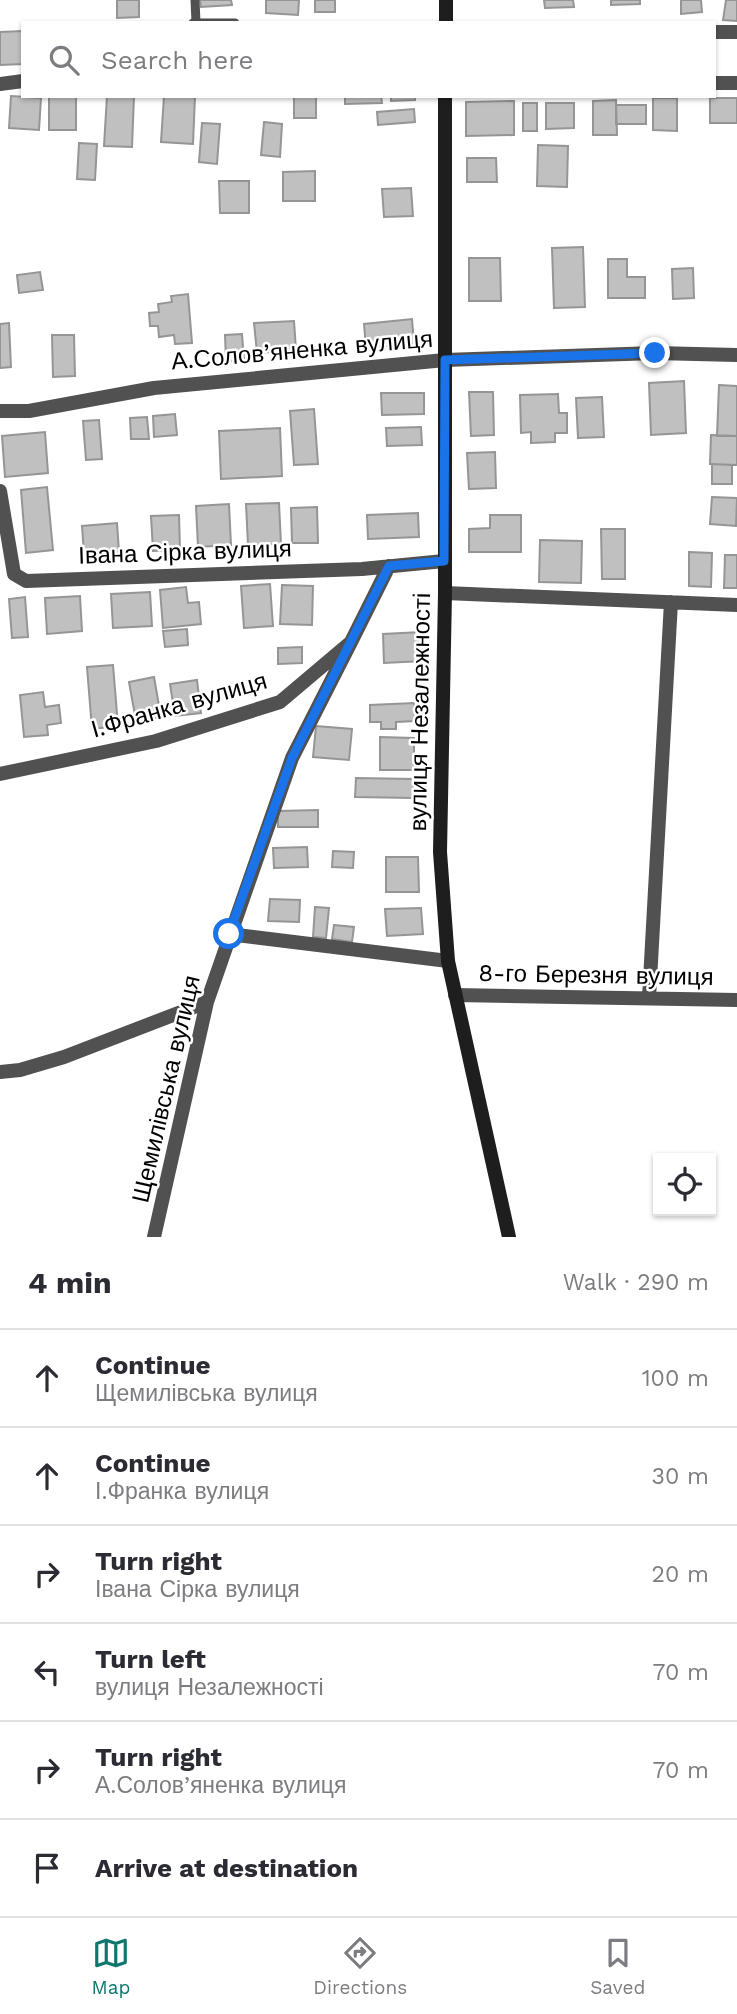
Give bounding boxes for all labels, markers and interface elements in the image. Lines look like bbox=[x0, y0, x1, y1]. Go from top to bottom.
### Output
search box bbox=[21, 21, 716, 98]
icon: search bbox=[45, 41, 83, 79]
text: Search here bbox=[101, 45, 253, 75]
street label: А.Солов’яненка вулиця bbox=[170, 325, 434, 375]
route end bbox=[639, 337, 670, 368]
street label: Івана Сірка вулиця bbox=[78, 534, 292, 570]
street label: вулиця Незалежності bbox=[404, 592, 436, 832]
street label: І.Франка вулиця bbox=[88, 667, 270, 743]
route start bbox=[213, 918, 244, 949]
street label: 8-го Березня вулиця bbox=[478, 959, 714, 991]
street label: Щемилівська вулиця bbox=[126, 973, 206, 1205]
map controls bbox=[653, 1153, 716, 1216]
button: locate bbox=[653, 1153, 716, 1216]
text: 4 min bbox=[28, 1265, 112, 1300]
text: Walk · 290 m bbox=[563, 1269, 709, 1296]
text: Continue bbox=[95, 1350, 211, 1380]
icon: ahead bbox=[28, 1359, 66, 1397]
text: 100 m bbox=[642, 1365, 709, 1392]
text: Щемилівська вулиця bbox=[95, 1380, 318, 1407]
text: Continue bbox=[95, 1448, 211, 1478]
icon: ahead bbox=[28, 1457, 66, 1495]
text: 30 m bbox=[652, 1463, 709, 1490]
text: І.Франка вулиця bbox=[95, 1478, 269, 1505]
text: Turn right bbox=[95, 1546, 222, 1576]
icon: right bbox=[28, 1555, 66, 1593]
text: 20 m bbox=[652, 1561, 709, 1588]
text: Івана Сірка вулиця bbox=[95, 1576, 300, 1603]
text: Turn left bbox=[95, 1644, 206, 1674]
icon: left bbox=[28, 1653, 66, 1691]
text: 70 m bbox=[652, 1659, 709, 1686]
text: вулиця Незалежності bbox=[95, 1674, 324, 1701]
text: Turn right bbox=[95, 1742, 222, 1772]
icon: right bbox=[28, 1751, 66, 1789]
text: 70 m bbox=[652, 1757, 709, 1784]
text: А.Солов’яненка вулиця bbox=[95, 1772, 346, 1799]
icon: arrive bbox=[28, 1849, 66, 1887]
text: Arrive at destination bbox=[95, 1853, 358, 1883]
tab: Map bbox=[92, 1934, 130, 1999]
tab: Directions bbox=[313, 1934, 407, 1999]
tab: Saved bbox=[590, 1934, 645, 1999]

